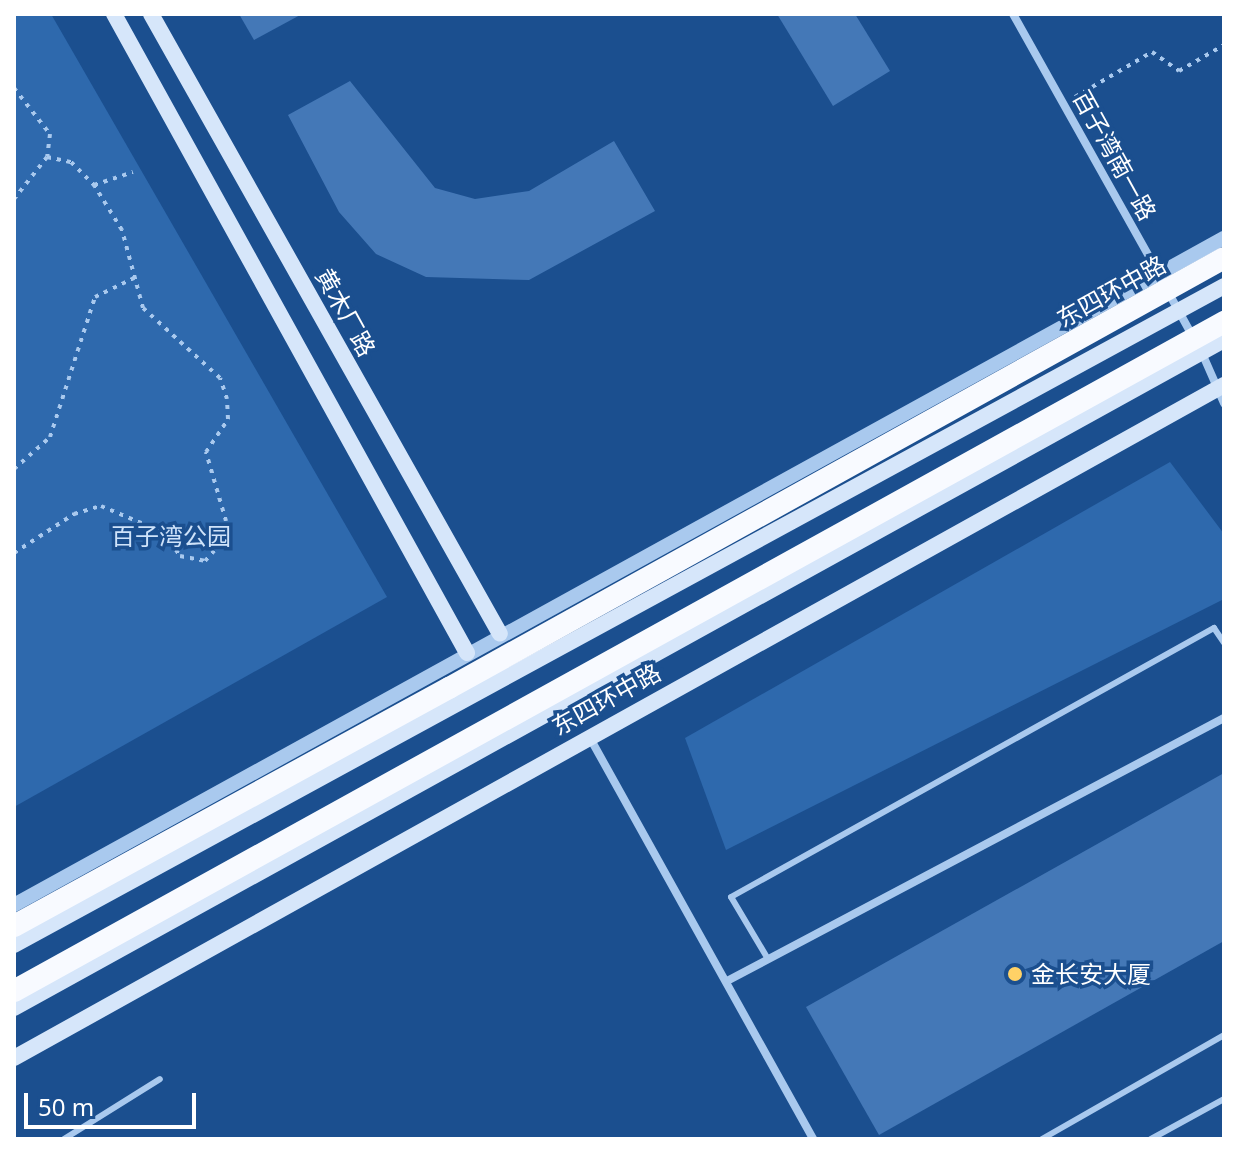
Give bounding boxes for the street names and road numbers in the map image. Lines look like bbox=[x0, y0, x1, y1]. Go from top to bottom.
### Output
street label: 百子湾南一路 bbox=[1067, 85, 1163, 225]
street label: 东四环中路 bbox=[1052, 249, 1170, 333]
street label: 黄木厂路 bbox=[310, 263, 382, 361]
street label: 东四环中路 bbox=[547, 657, 665, 741]

